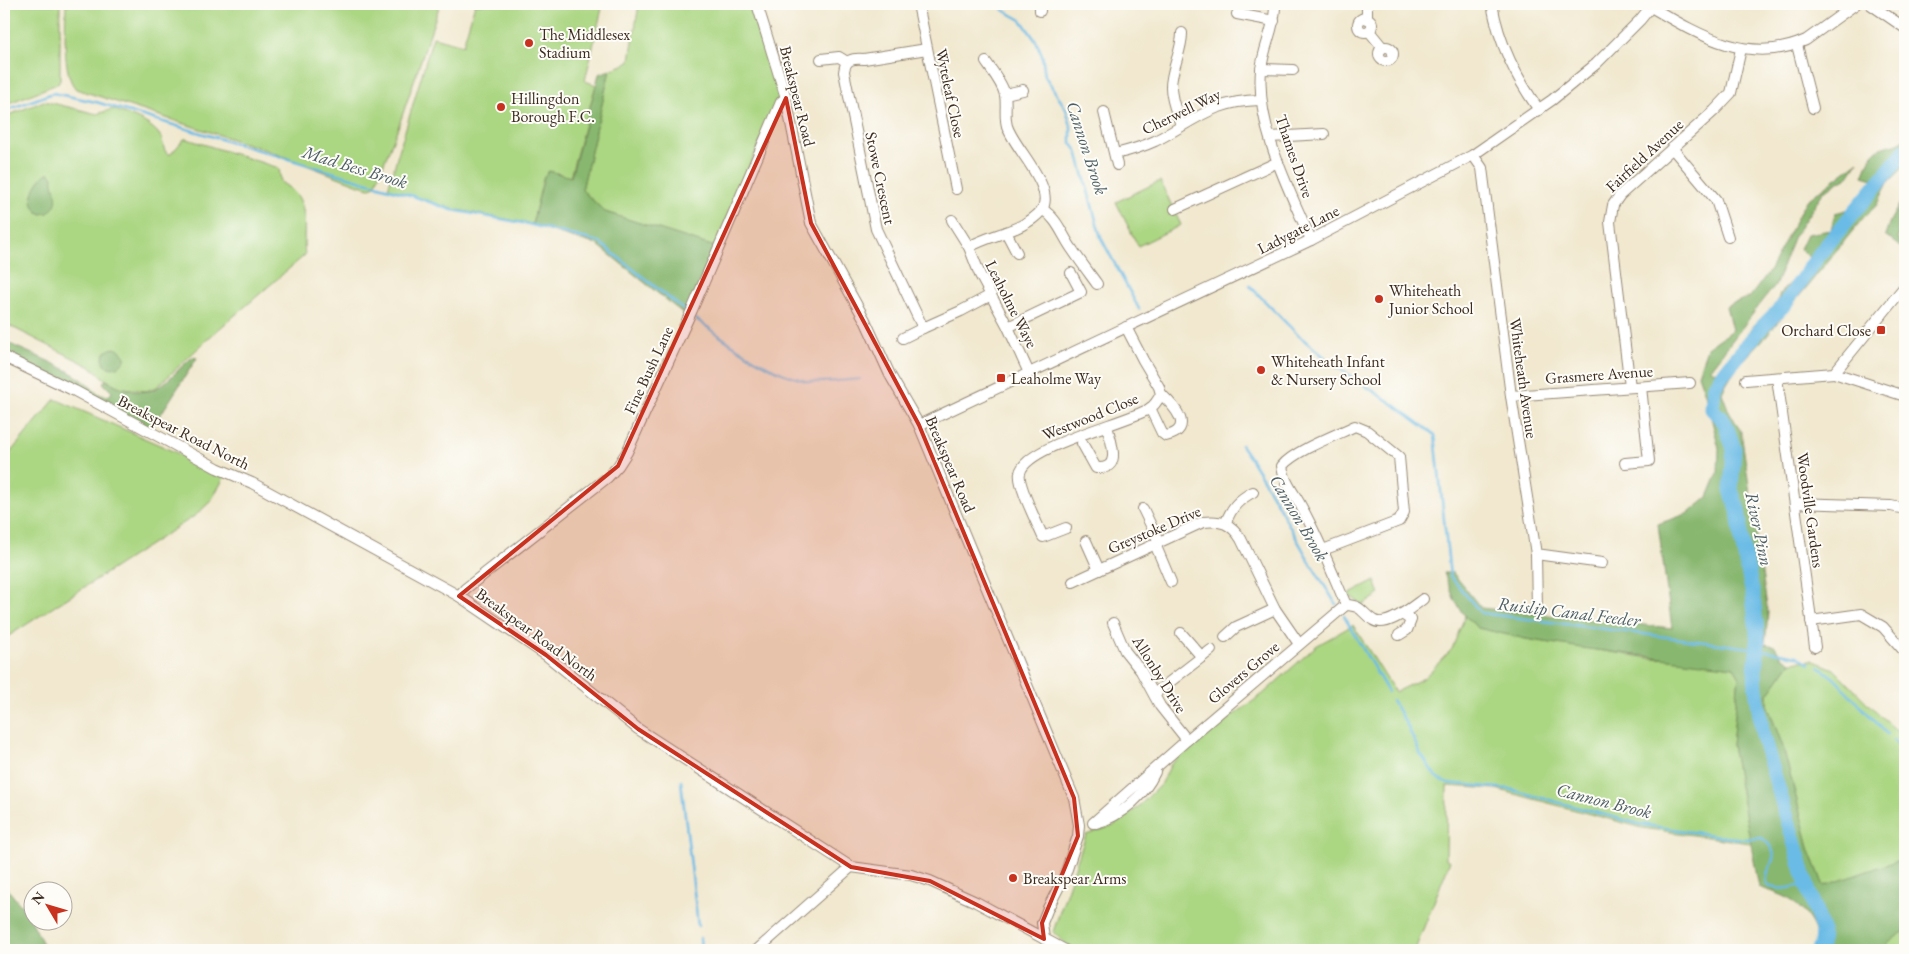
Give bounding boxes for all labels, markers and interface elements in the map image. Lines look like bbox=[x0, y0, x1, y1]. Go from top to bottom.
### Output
place label: The Middlesex Stadium bbox=[539, 24, 630, 63]
marker: The Middlesex Stadium bbox=[523, 37, 535, 49]
street label: Breakspear Road bbox=[775, 44, 820, 150]
street label: Wyteleaf Close bbox=[931, 47, 970, 140]
street label: Cherwell Way bbox=[1138, 83, 1225, 140]
place label: Hillingdon Borough F.C. bbox=[511, 88, 595, 127]
water label: Cannon Brook bbox=[1062, 98, 1113, 198]
marker: Hillingdon Borough F.C. bbox=[495, 101, 507, 113]
street label: Thames Drive bbox=[1271, 112, 1319, 201]
street label: Fairfield Avenue bbox=[1601, 114, 1688, 197]
street label: Stowe Crescent bbox=[860, 130, 901, 226]
water label: Mad Bess Brook bbox=[299, 139, 410, 193]
street label: Ladygate Lane bbox=[1254, 200, 1343, 259]
street label: Leaholme Waye bbox=[980, 257, 1043, 352]
place label: Whiteheath Junior School bbox=[1387, 280, 1473, 319]
marker: Whiteheath Junior School bbox=[1373, 293, 1385, 305]
street label: Whiteheath Avenue bbox=[1505, 317, 1542, 440]
place label: Orchard Close bbox=[1781, 320, 1871, 341]
street label: Fine Bush Lane bbox=[619, 323, 678, 418]
marker: Orchard Close bbox=[1875, 324, 1887, 336]
place label: Whiteheath Infant & Nursery School bbox=[1271, 351, 1385, 390]
street label: Grasmere Avenue bbox=[1544, 360, 1654, 389]
marker: Whiteheath Infant & Nursery School bbox=[1255, 364, 1267, 376]
place label: Leaholme Way bbox=[1011, 368, 1102, 389]
marker: Leaholme Way bbox=[995, 372, 1007, 384]
street label: Westwood Close bbox=[1039, 388, 1141, 445]
street label: Breakspear Road North bbox=[114, 390, 253, 475]
street label: Breakspear Road bbox=[921, 413, 981, 517]
street label: Woodville Gardens bbox=[1792, 451, 1829, 569]
water label: Cannon Brook bbox=[1265, 470, 1334, 565]
water label: River Pinn bbox=[1740, 490, 1779, 568]
street label: Greystoke Drive bbox=[1104, 500, 1204, 559]
street label: Breakspear Road North bbox=[472, 583, 602, 686]
water label: Ruislip Canal Feeder bbox=[1496, 591, 1643, 633]
street label: Allonby Drive bbox=[1127, 631, 1192, 717]
street label: Glovers Grove bbox=[1203, 636, 1284, 708]
water label: Cannon Brook bbox=[1554, 778, 1654, 823]
place label: Breakspear Arms bbox=[1023, 868, 1127, 889]
marker: Breakspear Arms bbox=[1007, 872, 1019, 884]
north arrow bbox=[22, 882, 72, 932]
text: N bbox=[27, 887, 49, 908]

